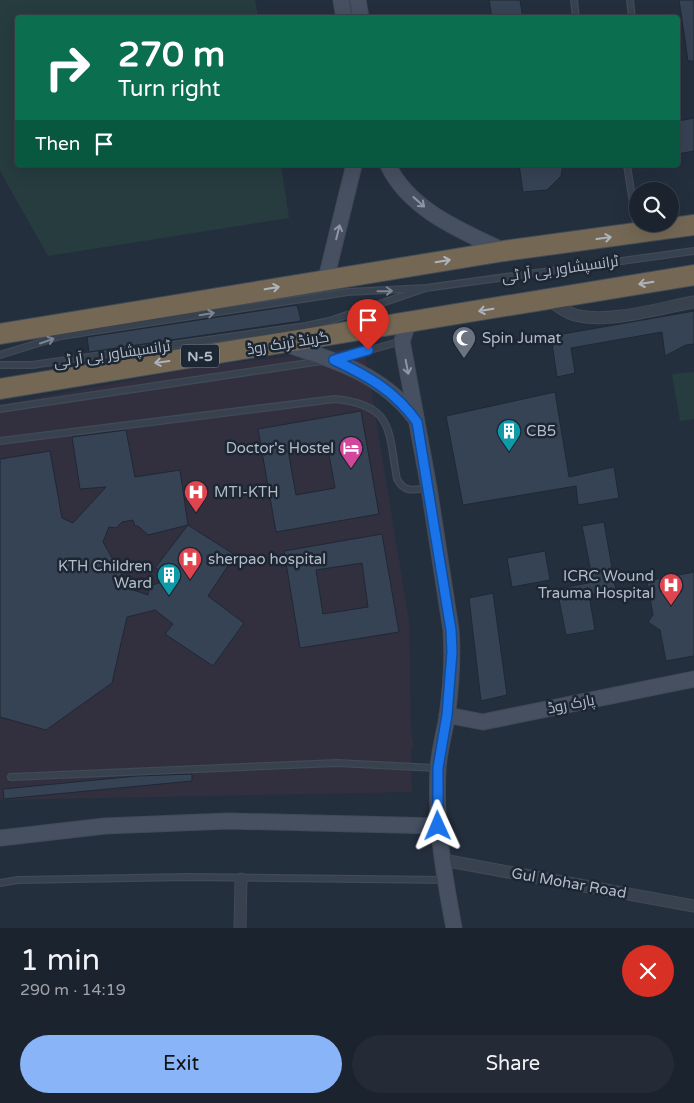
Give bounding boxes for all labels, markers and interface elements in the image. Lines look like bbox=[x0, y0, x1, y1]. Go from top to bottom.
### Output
text: 270 m bbox=[118, 34, 225, 76]
icon: right bbox=[35, 35, 100, 100]
text: Turn right bbox=[118, 76, 220, 102]
icon: arrive bbox=[90, 130, 118, 158]
text: Then bbox=[35, 133, 80, 155]
map controls bbox=[629, 182, 679, 232]
button: search bbox=[629, 182, 679, 232]
one-way arrow bbox=[412, 196, 425, 208]
one-way arrow bbox=[333, 224, 343, 240]
one-way arrow bbox=[595, 233, 611, 243]
street label: ٹرانسپشاور بی آر ٹی bbox=[501, 252, 620, 287]
one-way arrow bbox=[435, 255, 451, 265]
one-way arrow bbox=[638, 279, 654, 289]
one-way arrow bbox=[264, 282, 280, 292]
one-way arrow bbox=[376, 286, 393, 296]
pin bbox=[347, 299, 389, 350]
icon: arrive bbox=[354, 306, 382, 334]
one-way arrow bbox=[478, 306, 494, 316]
one-way arrow bbox=[198, 308, 214, 318]
mosque icon: Spin Jumat bbox=[451, 325, 477, 359]
street label: گرینڈ ٹرنک روڈ bbox=[246, 328, 330, 358]
place label: Spin Jumat bbox=[482, 329, 562, 347]
one-way arrow bbox=[38, 336, 54, 345]
street label: ٹرانسپشاور بی آر ٹی bbox=[53, 337, 172, 372]
road number: N-5 bbox=[181, 344, 219, 368]
one-way arrow bbox=[155, 357, 171, 367]
one-way arrow bbox=[403, 359, 412, 375]
building icon: CB5 bbox=[496, 418, 522, 452]
place label: CB5 bbox=[526, 422, 556, 440]
hotel icon: Doctor's Hostel bbox=[338, 435, 364, 469]
place label: Doctor's Hostel bbox=[226, 439, 334, 457]
hospital icon: MTI-KTH bbox=[183, 479, 209, 513]
place label: MTI-KTH bbox=[214, 483, 279, 501]
hospital icon: sherpao hospital bbox=[177, 546, 203, 580]
place label: sherpao hospital bbox=[208, 550, 326, 568]
place label: KTH Children Ward bbox=[58, 557, 152, 592]
building icon: KTH Children Ward bbox=[156, 562, 182, 596]
place label: ICRC Wound Trauma Hospital bbox=[538, 567, 654, 602]
hospital icon: ICRC Wound Trauma Hospital bbox=[658, 572, 684, 606]
street label: پارک روڈ bbox=[546, 691, 596, 718]
position arrow bbox=[411, 799, 463, 851]
street label: Gul Mohar Road bbox=[510, 864, 628, 902]
text: 1 min bbox=[20, 942, 100, 979]
button: close bbox=[622, 945, 674, 997]
text: 290 m · 14:19 bbox=[20, 980, 126, 1000]
button: Exit bbox=[20, 1035, 342, 1093]
button: Share bbox=[352, 1035, 674, 1093]

